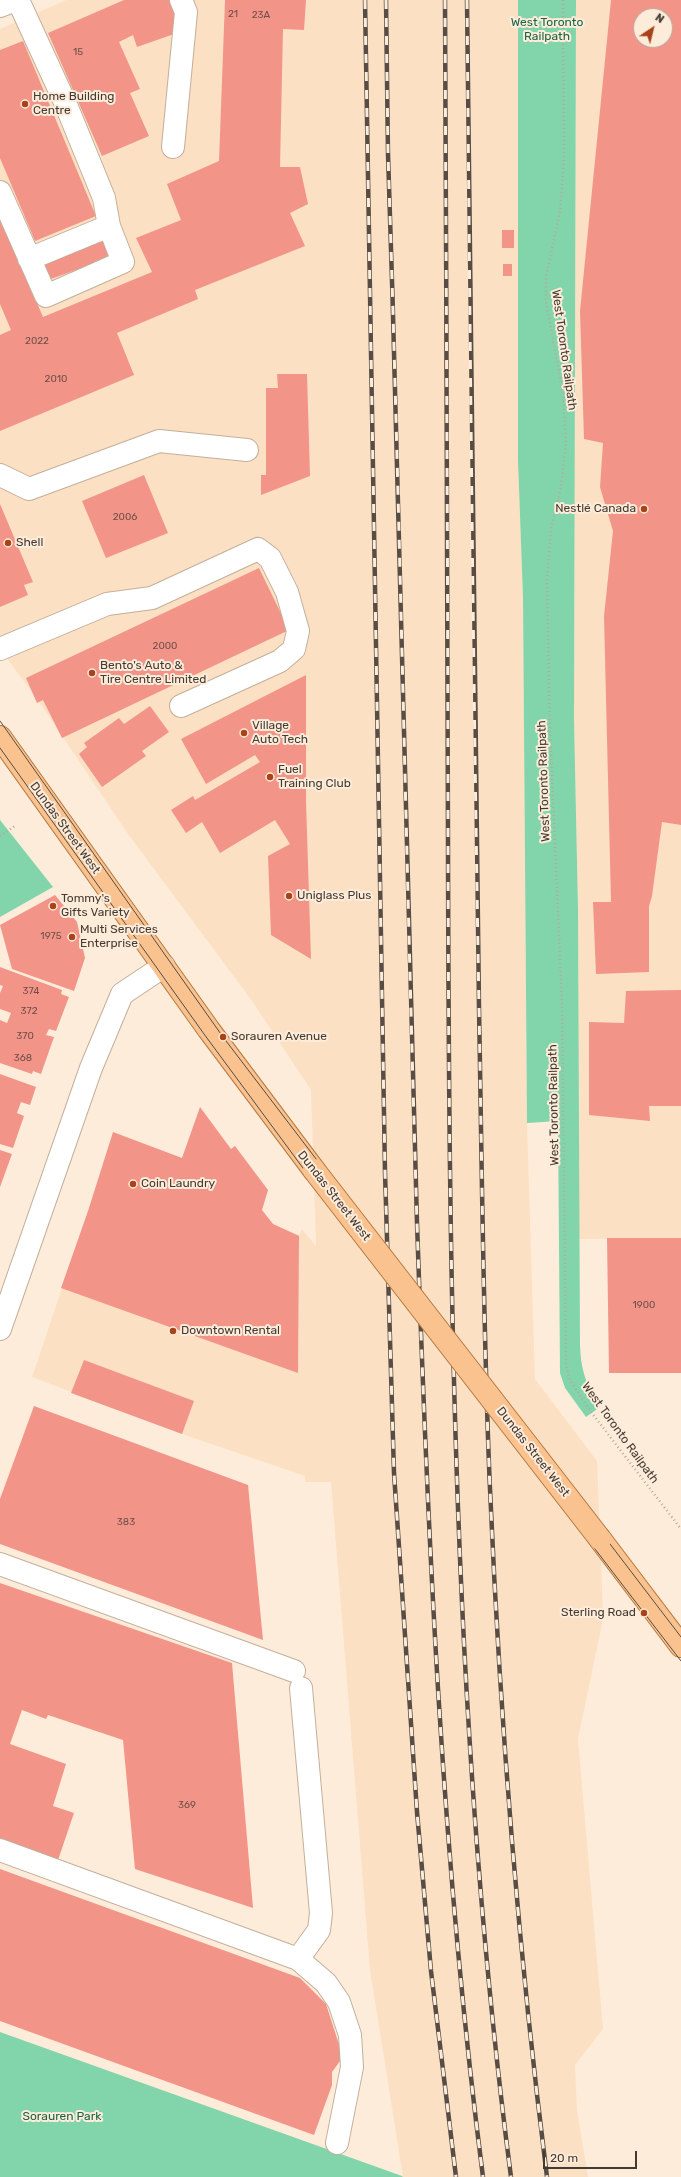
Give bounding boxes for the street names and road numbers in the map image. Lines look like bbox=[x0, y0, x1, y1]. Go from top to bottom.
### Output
street label: West Toronto Railpath bbox=[548, 289, 580, 411]
street label: West Toronto Railpath bbox=[535, 720, 553, 842]
street label: Dundas Street West bbox=[27, 779, 103, 877]
street label: West Toronto Railpath bbox=[546, 1044, 562, 1166]
street label: Dundas Street West bbox=[294, 1148, 374, 1244]
street label: West Toronto Railpath bbox=[578, 1380, 662, 1486]
street label: Dundas Street West bbox=[493, 1404, 573, 1500]

